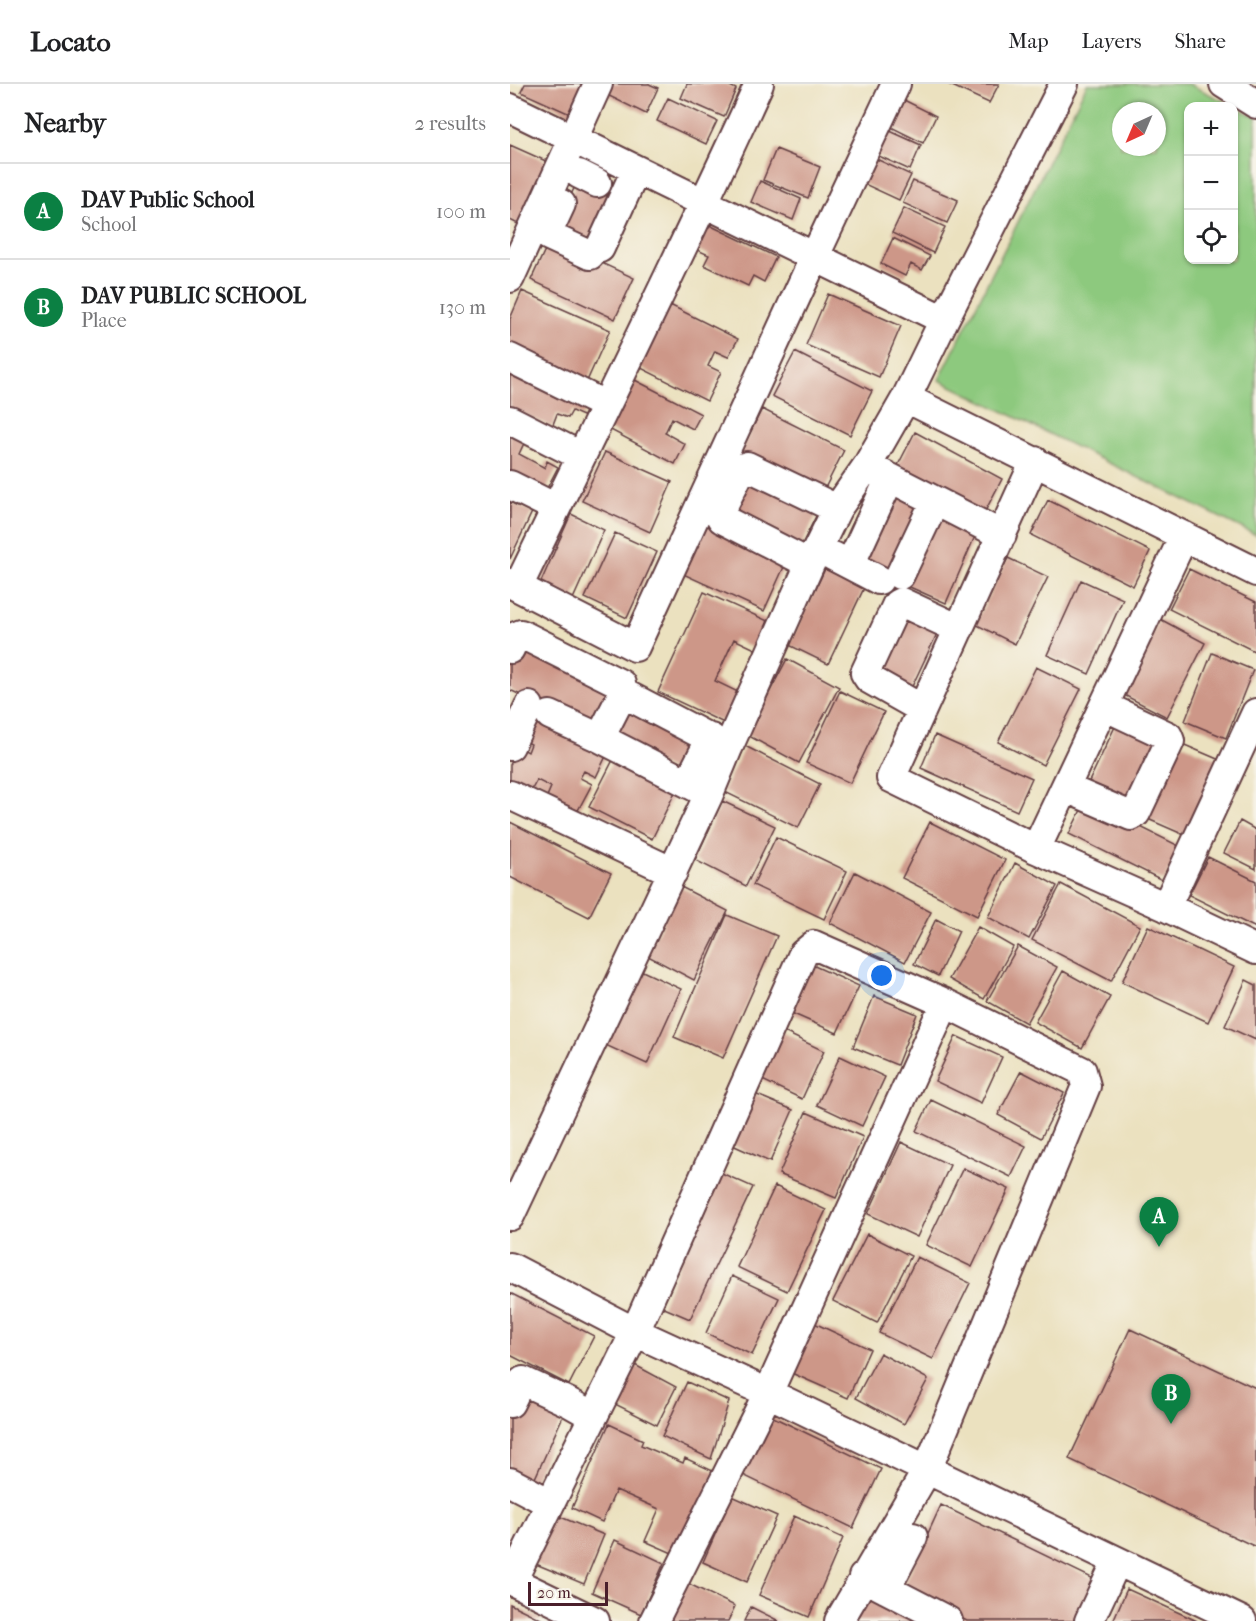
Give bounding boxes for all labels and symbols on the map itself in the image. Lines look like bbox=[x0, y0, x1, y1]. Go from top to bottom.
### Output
north arrow bbox=[1112, 102, 1166, 156]
your location bbox=[867, 961, 896, 990]
pin: A bbox=[1140, 1198, 1178, 1247]
pin: B bbox=[1152, 1374, 1190, 1424]
scale bar bbox=[528, 1579, 608, 1606]

